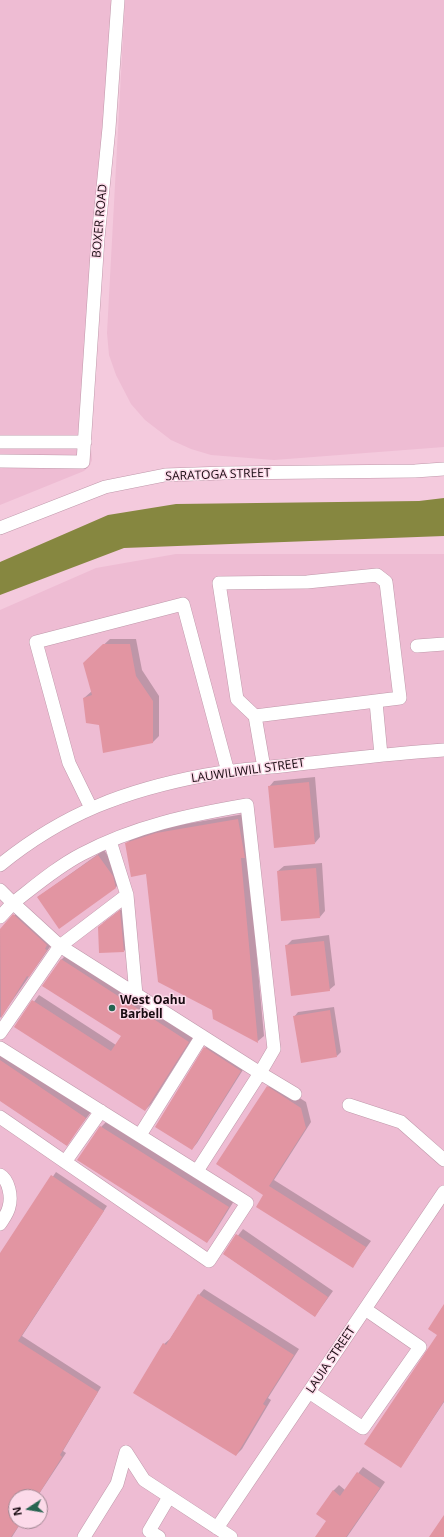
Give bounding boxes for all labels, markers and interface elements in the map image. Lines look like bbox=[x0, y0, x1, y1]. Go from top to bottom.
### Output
street label: BOXER ROAD bbox=[90, 183, 110, 259]
street label: SARATOGA STREET bbox=[165, 466, 271, 484]
street label: LAUWILIWILI STREET bbox=[190, 756, 306, 786]
place label: West Oahu Barbell bbox=[120, 994, 186, 1022]
marker: West Oahu Barbell bbox=[107, 1003, 117, 1013]
street label: LAUIA STREET bbox=[303, 1324, 359, 1396]
north arrow bbox=[8, 1489, 48, 1529]
text: N bbox=[8, 1505, 25, 1517]

